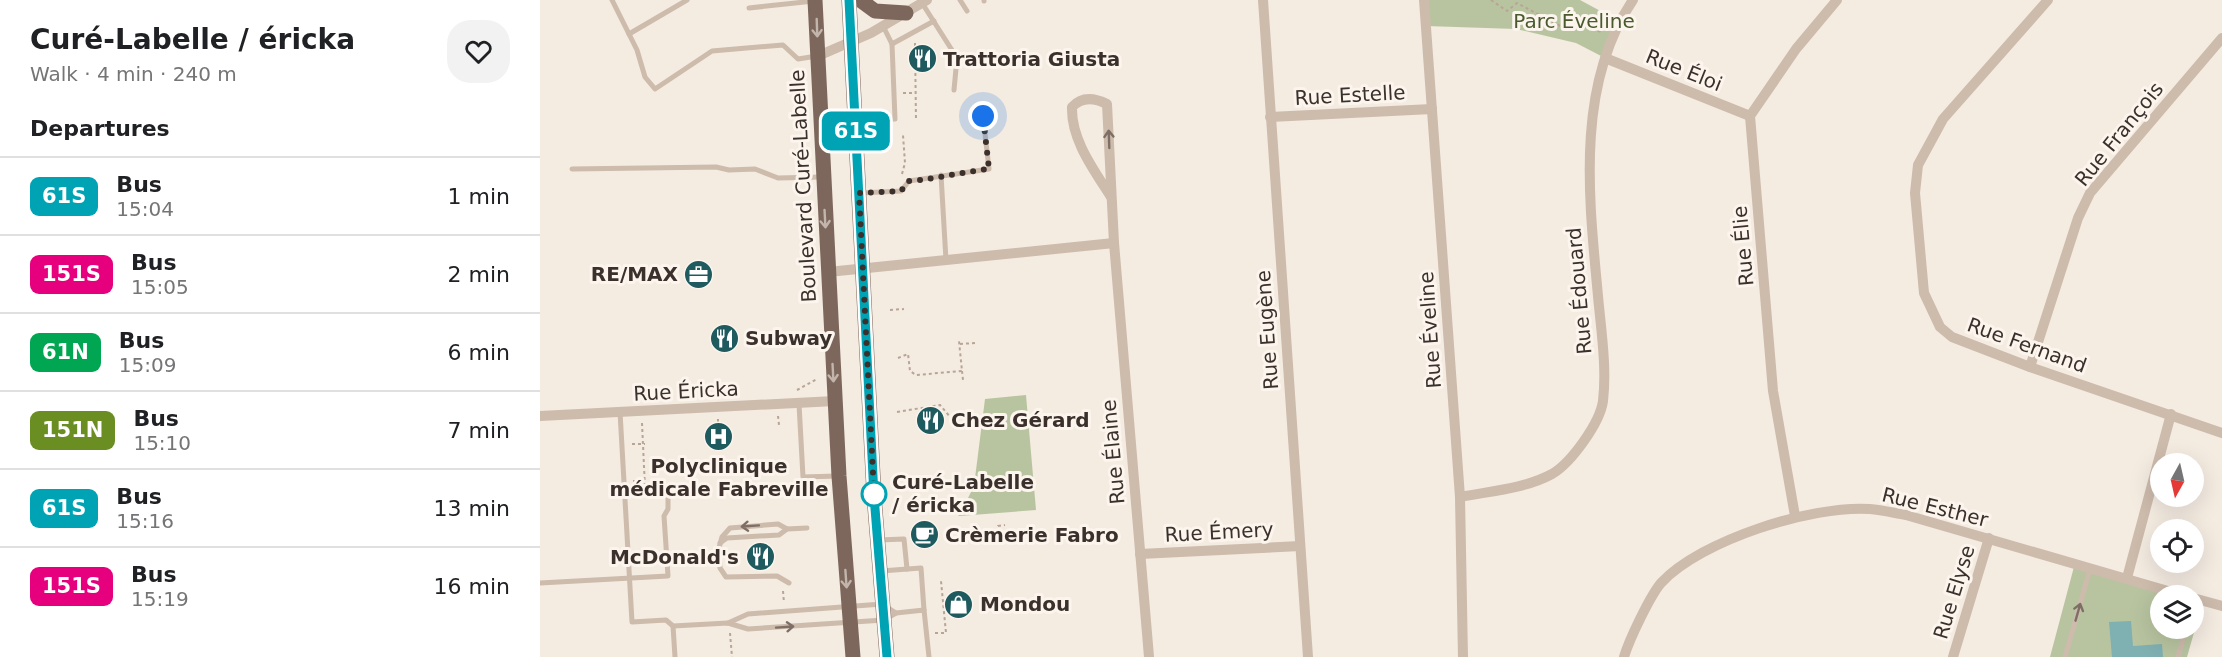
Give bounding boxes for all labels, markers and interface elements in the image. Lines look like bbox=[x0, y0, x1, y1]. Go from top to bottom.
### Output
park label: Parc Éveline bbox=[1513, 9, 1635, 33]
one-way arrow bbox=[811, 17, 822, 37]
button: heart bbox=[447, 20, 510, 83]
text: Curé-Labelle / éricka bbox=[30, 23, 355, 56]
restaurant icon: Trattoria Giusta bbox=[906, 43, 938, 75]
street label: Rue Éloi bbox=[1642, 44, 1726, 96]
place label: Trattoria Giusta bbox=[943, 47, 1120, 71]
text: Walk · 4 min · 240 m bbox=[30, 62, 237, 86]
street label: Boulevard Curé-Labelle bbox=[785, 69, 821, 303]
street label: Rue François bbox=[2070, 77, 2168, 191]
street label: Rue Estelle bbox=[1294, 80, 1406, 110]
your location bbox=[968, 101, 998, 131]
line badge: 61S bbox=[822, 112, 890, 150]
text: Departures bbox=[30, 116, 170, 141]
text: 61S bbox=[834, 119, 878, 143]
one-way arrow bbox=[1103, 130, 1114, 150]
text: Bus bbox=[116, 172, 162, 197]
text: 61S bbox=[42, 184, 86, 208]
text: 1 min bbox=[448, 184, 510, 209]
text: 15:04 bbox=[116, 197, 174, 221]
street label: Rue Élie bbox=[1728, 205, 1758, 287]
one-way arrow bbox=[820, 209, 831, 229]
street label: Rue Édouard bbox=[1561, 226, 1597, 356]
text: Bus bbox=[131, 250, 177, 275]
office icon: RE/MAX bbox=[683, 258, 715, 290]
text: 151S bbox=[42, 262, 101, 286]
text: 2 min bbox=[448, 262, 510, 287]
place label: RE/MAX bbox=[591, 262, 679, 286]
street label: Rue Eugène bbox=[1251, 269, 1283, 391]
street label: Rue Éveline bbox=[1414, 271, 1446, 389]
text: 15:05 bbox=[131, 275, 189, 299]
street label: Rue Fernand bbox=[1964, 312, 2090, 378]
restaurant icon: Subway bbox=[708, 322, 740, 354]
place label: Subway bbox=[745, 326, 832, 350]
text: Bus bbox=[119, 328, 164, 353]
text: 61N bbox=[42, 340, 89, 364]
text: 6 min bbox=[448, 340, 510, 365]
text: 15:09 bbox=[119, 353, 176, 377]
one-way arrow bbox=[828, 362, 839, 382]
street label: Rue Éricka bbox=[633, 376, 739, 406]
street label: Rue Élaine bbox=[1096, 398, 1130, 506]
restaurant icon: Chez Gérard bbox=[914, 404, 946, 436]
text: Bus bbox=[133, 406, 179, 431]
place label: Chez Gérard bbox=[951, 408, 1090, 432]
text: 151N bbox=[42, 418, 103, 442]
text: 7 min bbox=[448, 418, 510, 443]
hospital icon: Polyclinique médicale Fabreville bbox=[703, 420, 735, 452]
text: 15:10 bbox=[133, 431, 191, 455]
north arrow bbox=[2150, 453, 2204, 507]
map controls bbox=[2150, 453, 2204, 639]
place label: Polyclinique médicale Fabreville bbox=[609, 454, 829, 501]
place label: Curé-Labelle / éricka bbox=[892, 470, 1034, 517]
marker: Curé-Labelle / éricka bbox=[861, 481, 887, 507]
street label: Rue Esther bbox=[1879, 482, 1991, 532]
text: Bus bbox=[116, 484, 162, 509]
text: 61S bbox=[42, 496, 86, 520]
text: 13 min bbox=[434, 496, 510, 521]
text: 15:16 bbox=[116, 509, 174, 533]
street label: Rue Émery bbox=[1164, 517, 1274, 547]
cafe icon: Crèmerie Fabro bbox=[908, 519, 940, 551]
button: locate bbox=[2150, 519, 2204, 573]
one-way arrow bbox=[740, 521, 760, 532]
place label: Crèmerie Fabro bbox=[945, 523, 1119, 547]
restaurant icon: McDonald's bbox=[744, 541, 776, 573]
street label: Rue Elyse bbox=[1928, 542, 1980, 642]
place label: McDonald's bbox=[610, 545, 739, 569]
text: Bus bbox=[131, 562, 177, 587]
one-way arrow bbox=[841, 569, 852, 589]
text: 151S bbox=[42, 574, 101, 598]
text: 16 min bbox=[434, 574, 510, 599]
button: layers bbox=[2150, 585, 2204, 639]
text: 15:19 bbox=[131, 587, 189, 611]
shop icon: Mondou bbox=[943, 588, 975, 620]
place label: Mondou bbox=[980, 592, 1070, 616]
one-way arrow bbox=[2072, 603, 2084, 622]
one-way arrow bbox=[775, 621, 795, 632]

